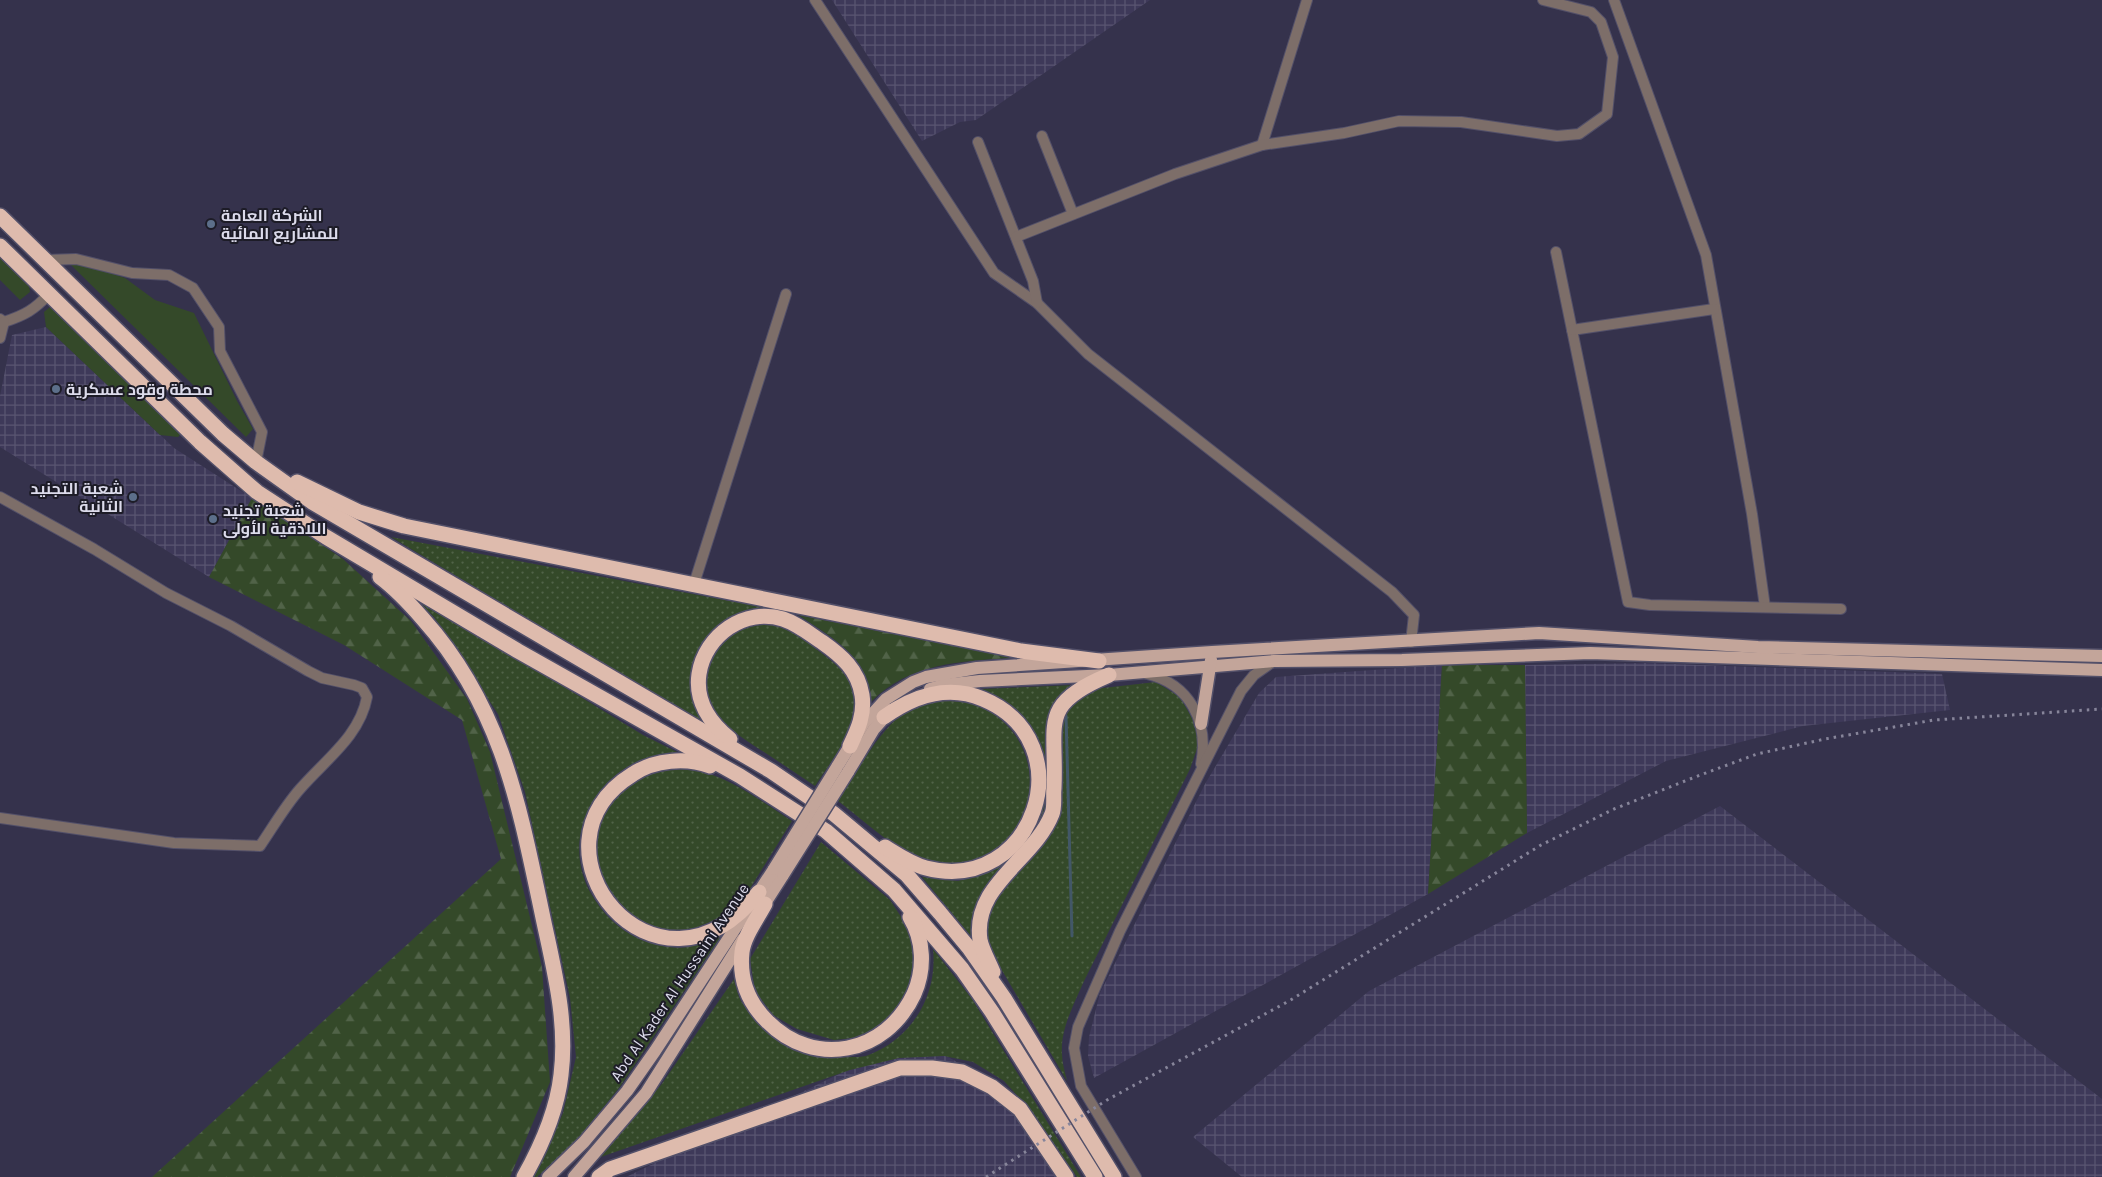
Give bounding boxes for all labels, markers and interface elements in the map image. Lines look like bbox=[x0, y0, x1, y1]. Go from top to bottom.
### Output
place label: الشركة العامة للمشاريع المائية bbox=[221, 206, 338, 244]
marker: الشركة العامة للمشاريع المائية bbox=[205, 218, 217, 230]
place label: محطة وقود عسكرية bbox=[66, 380, 213, 399]
marker: محطة وقود عسكرية bbox=[50, 383, 62, 395]
place label: شعبة التجنيد الثانية bbox=[31, 479, 123, 516]
marker: شعبة التجنيد الثانية bbox=[127, 491, 139, 503]
place label: شعبة تجنيد اللاذقية الأولى bbox=[223, 501, 326, 538]
marker: شعبة تجنيد اللاذقية الأولى bbox=[207, 513, 219, 525]
street label: Abd Al Kader Al Hussaini Avenue bbox=[606, 880, 753, 1085]

